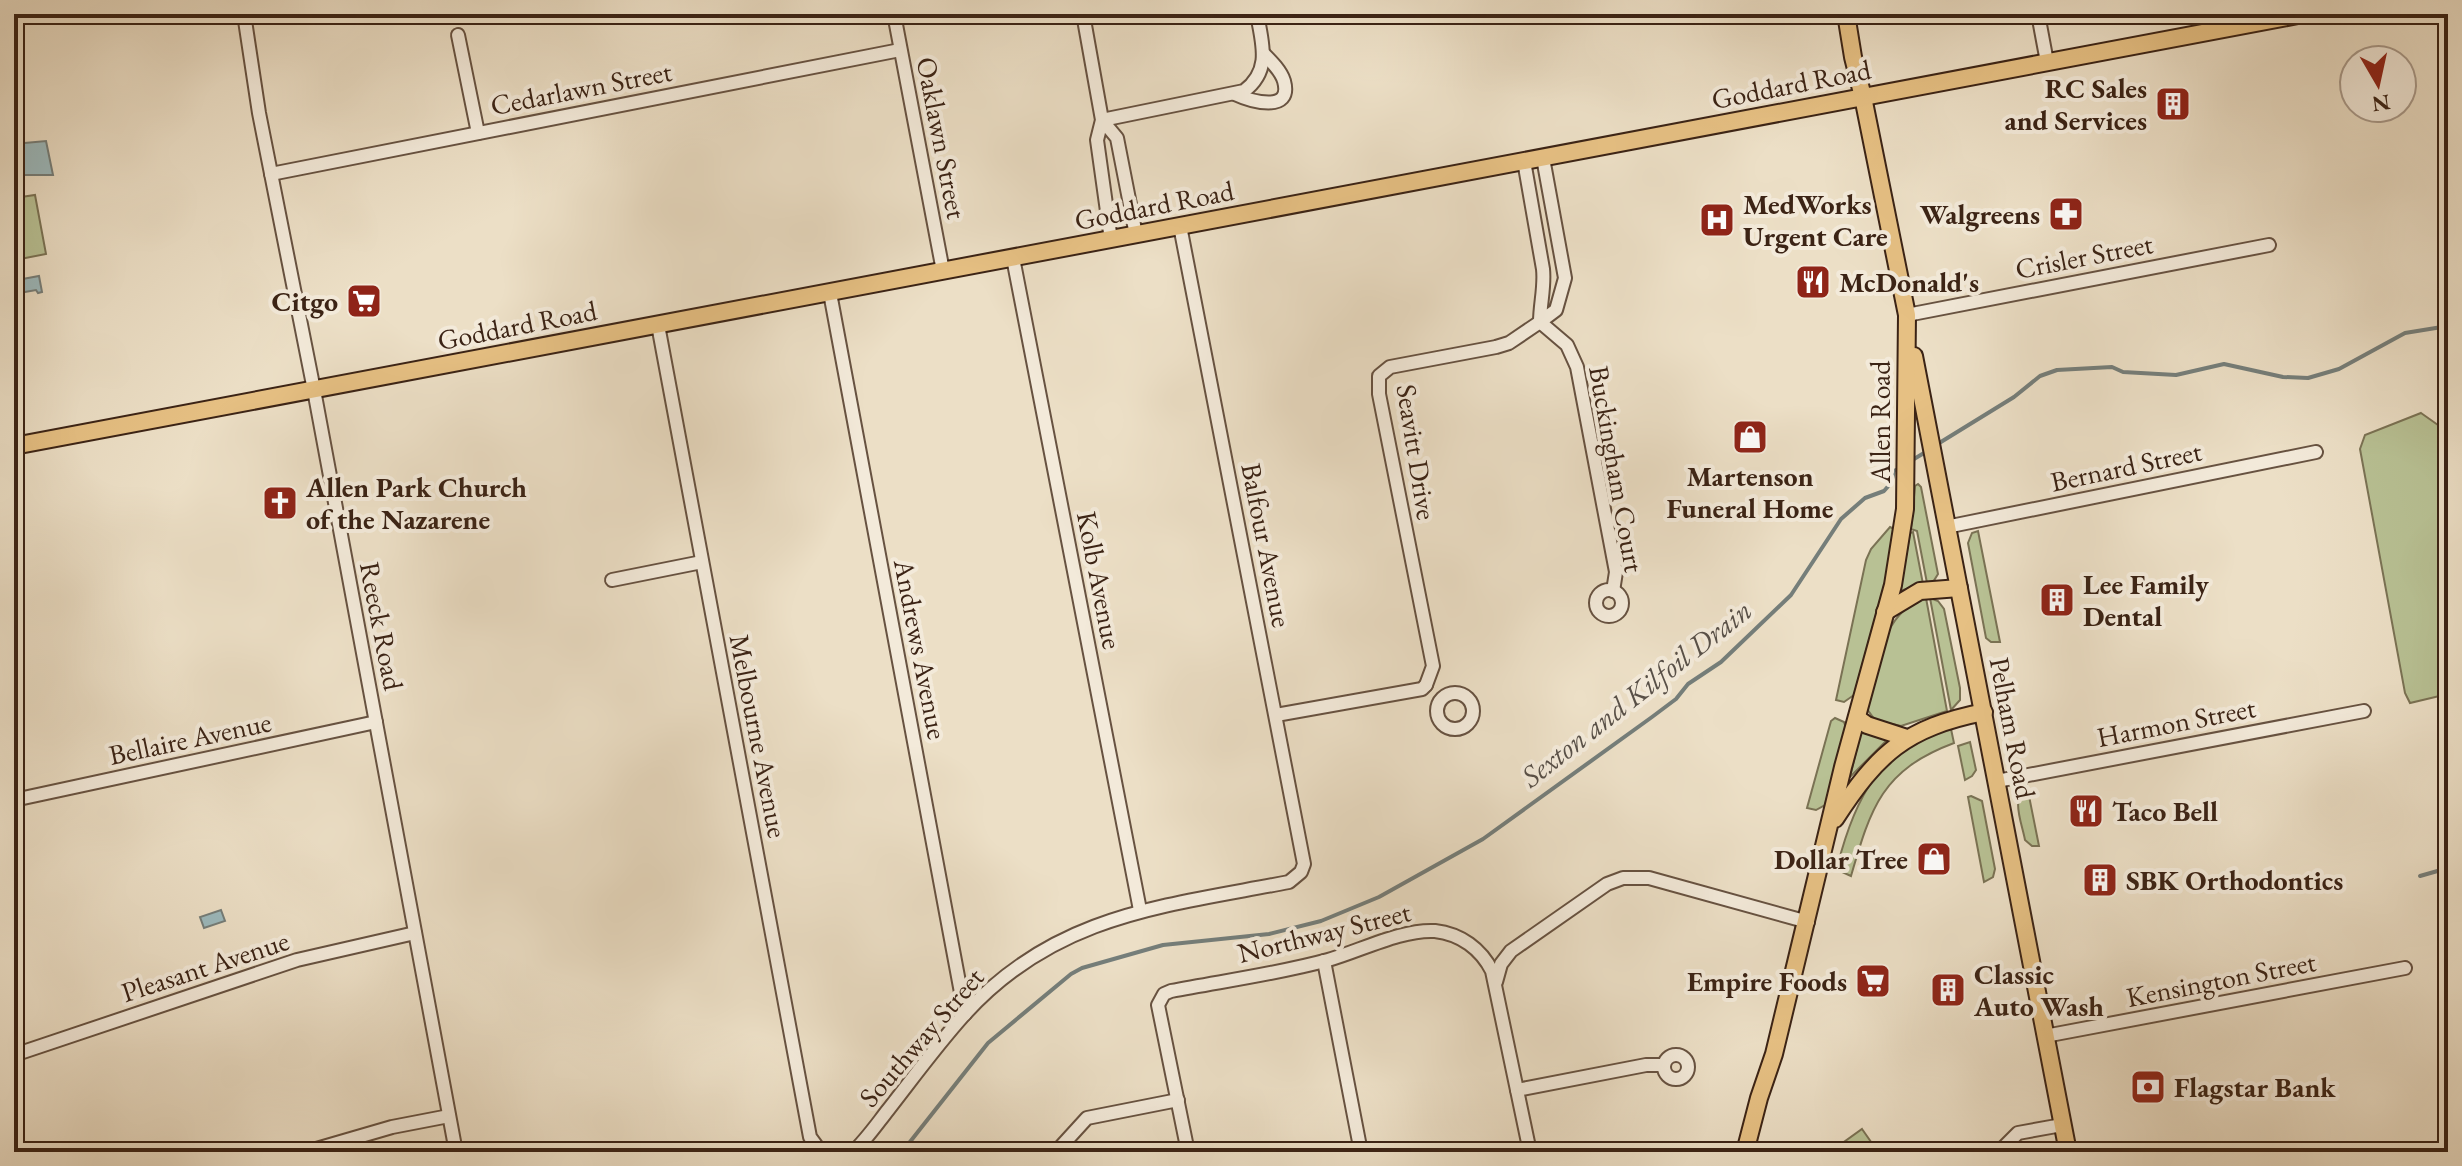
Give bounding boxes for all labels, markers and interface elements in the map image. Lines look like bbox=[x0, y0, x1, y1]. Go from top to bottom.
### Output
north arrow bbox=[2338, 44, 2418, 124]
street label: Goddard Road bbox=[1708, 51, 1875, 117]
street label: Cedarlawn Street bbox=[487, 53, 675, 123]
street label: Oaklawn Street bbox=[909, 54, 975, 222]
place label: RC Sales and Services bbox=[2004, 70, 2147, 138]
building icon: RC Sales and Services bbox=[2154, 85, 2192, 123]
text: N bbox=[2370, 88, 2392, 119]
street label: Goddard Road bbox=[1071, 172, 1238, 238]
place label: MedWorks Urgent Care bbox=[1743, 186, 1888, 254]
pharmacy icon: Walgreens bbox=[2047, 195, 2085, 233]
place label: Walgreens bbox=[1920, 196, 2040, 232]
hospital icon: MedWorks Urgent Care bbox=[1698, 201, 1736, 239]
street label: Crisler Street bbox=[2012, 225, 2156, 287]
restaurant icon: McDonald's bbox=[1794, 263, 1832, 301]
place label: McDonald's bbox=[1839, 264, 1979, 300]
supermarket icon: Citgo bbox=[345, 282, 383, 320]
place label: Citgo bbox=[272, 283, 338, 319]
street label: Goddard Road bbox=[434, 292, 601, 358]
street label: Allen Road bbox=[1862, 360, 1898, 484]
street label: Buckingham Court bbox=[1581, 363, 1653, 575]
street label: Seavitt Drive bbox=[1389, 382, 1445, 522]
shop icon: Martenson Funeral Home bbox=[1731, 418, 1769, 456]
street label: Bernard Street bbox=[2047, 432, 2205, 500]
place label: Martenson Funeral Home bbox=[1666, 458, 1834, 526]
street label: Balfour Avenue bbox=[1233, 460, 1301, 630]
place label: Allen Park Church of the Nazarene bbox=[305, 469, 527, 537]
church icon: Allen Park Church of the Nazarene bbox=[261, 484, 299, 522]
street label: Kolb Avenue bbox=[1069, 508, 1131, 652]
street label: Andrews Avenue bbox=[886, 555, 956, 742]
street label: Reeck Road bbox=[352, 559, 412, 694]
place label: Lee Family Dental bbox=[2083, 566, 2209, 634]
building icon: Lee Family Dental bbox=[2038, 581, 2076, 619]
water label: Sexton and Kilfoil Drain bbox=[1512, 590, 1760, 796]
street label: Melbourne Avenue bbox=[722, 631, 796, 841]
street label: Pelham Road bbox=[1982, 654, 2044, 803]
street label: Harmon Street bbox=[2094, 689, 2259, 755]
street label: Bellaire Avenue bbox=[106, 703, 275, 773]
restaurant icon: Taco Bell bbox=[2067, 792, 2105, 830]
place label: Taco Bell bbox=[2112, 793, 2218, 829]
shop icon: Dollar Tree bbox=[1915, 840, 1953, 878]
place label: Dollar Tree bbox=[1774, 841, 1908, 877]
building icon: SBK Orthodontics bbox=[2081, 861, 2119, 899]
place label: SBK Orthodontics bbox=[2126, 862, 2343, 898]
street label: Northway Street bbox=[1234, 893, 1414, 971]
street label: Pleasant Avenue bbox=[117, 922, 293, 1010]
street label: Kensington Street bbox=[2123, 943, 2319, 1015]
place label: Classic Auto Wash bbox=[1973, 956, 2104, 1024]
street label: Southway Street bbox=[851, 960, 992, 1114]
supermarket icon: Empire Foods bbox=[1854, 962, 1892, 1000]
place label: Empire Foods bbox=[1687, 963, 1847, 999]
building icon: Classic Auto Wash bbox=[1929, 971, 1967, 1009]
bank icon: Flagstar Bank bbox=[2129, 1068, 2167, 1106]
place label: Flagstar Bank bbox=[2174, 1069, 2336, 1105]

